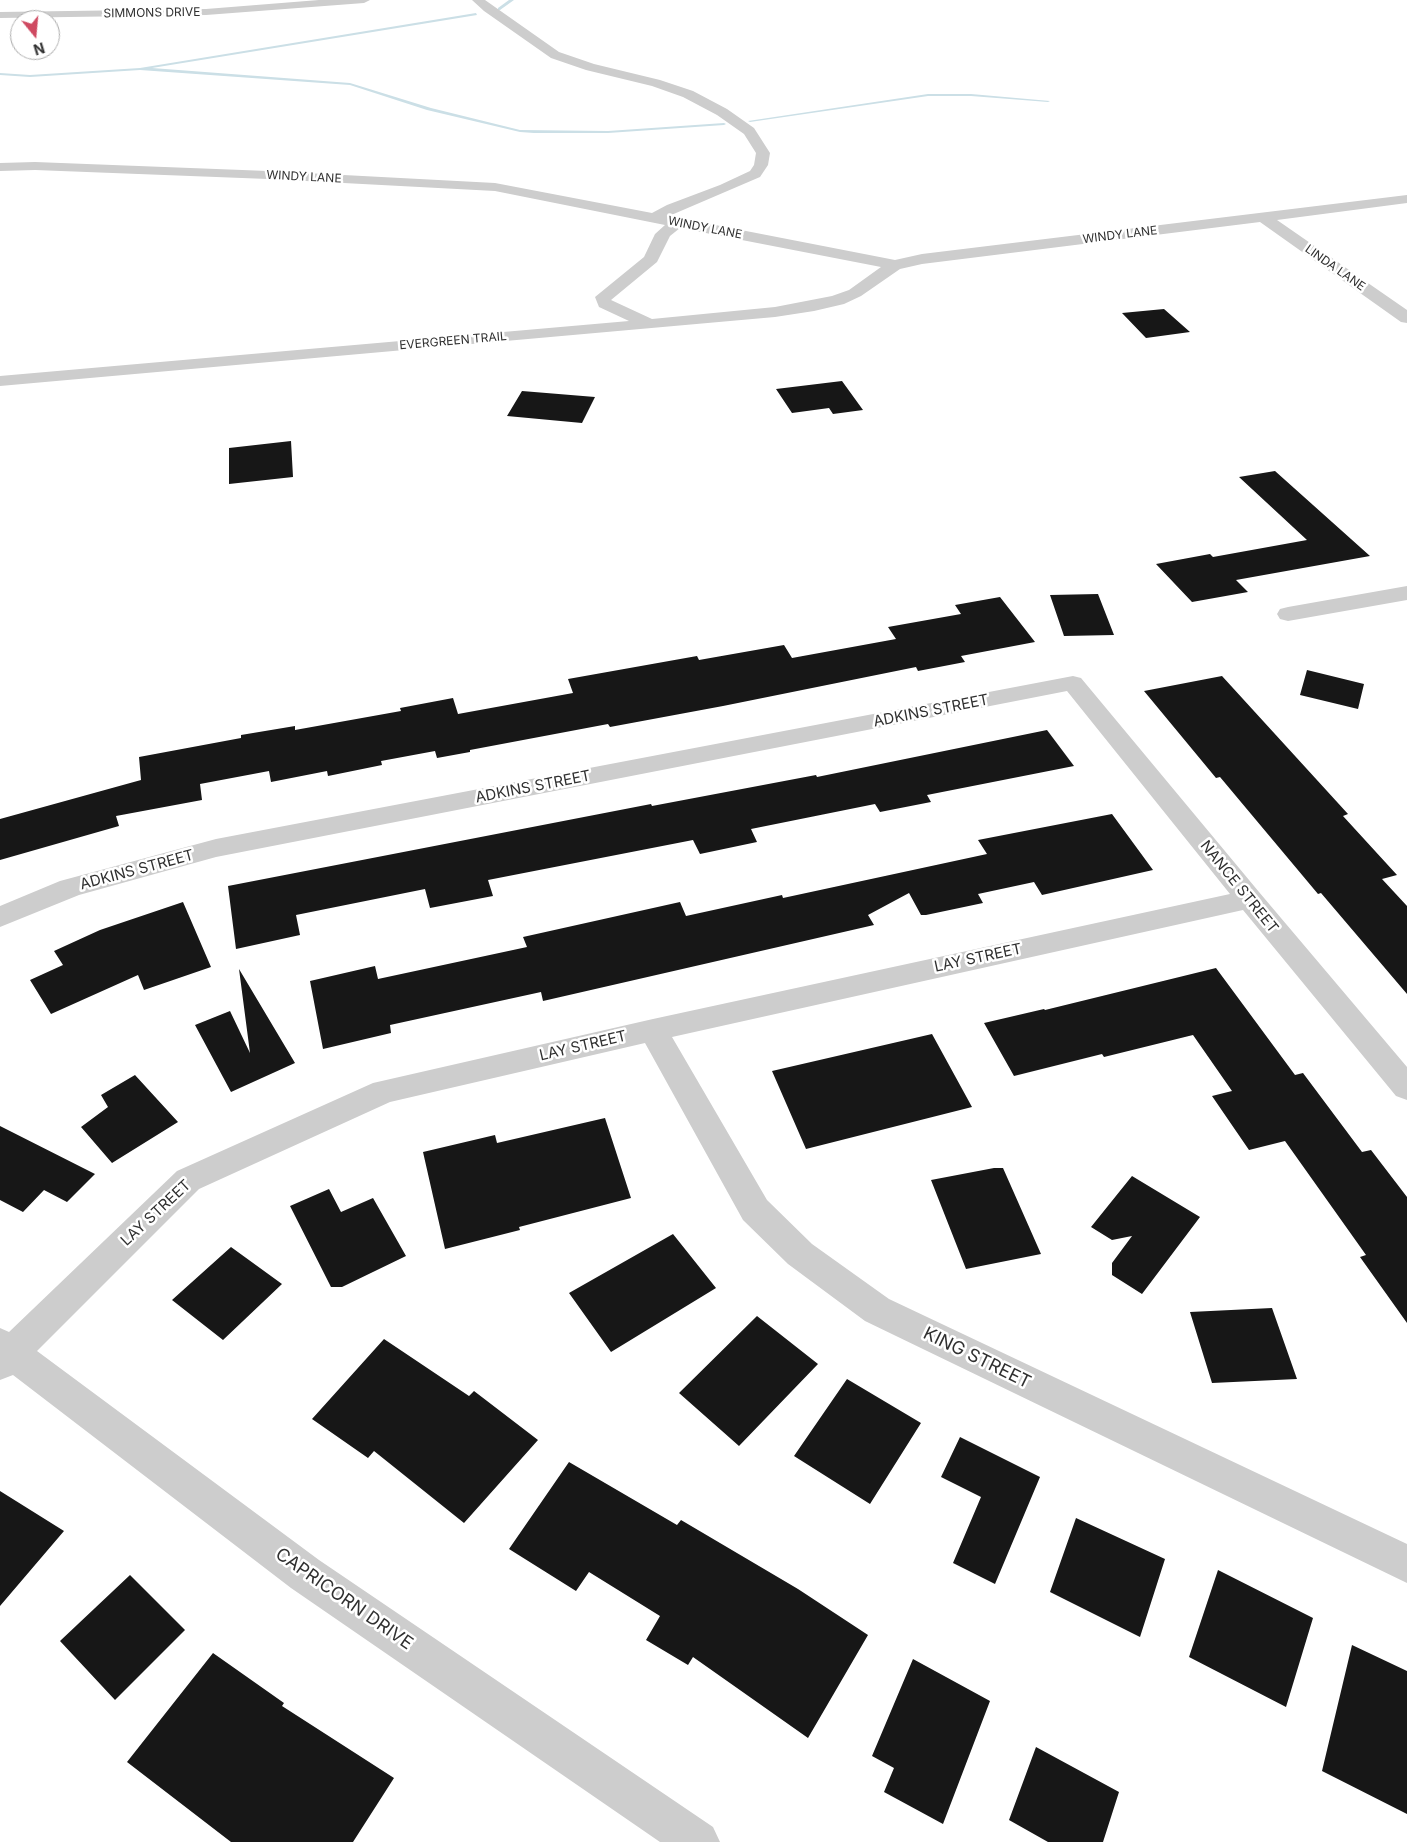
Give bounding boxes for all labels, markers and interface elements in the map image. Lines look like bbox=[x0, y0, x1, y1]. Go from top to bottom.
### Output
street label: SIMMONS DRIVE bbox=[103, 5, 201, 21]
north arrow bbox=[10, 10, 60, 60]
text: N bbox=[32, 39, 47, 59]
street label: WINDY LANE bbox=[266, 168, 342, 186]
street label: WINDY LANE bbox=[667, 214, 743, 242]
street label: WINDY LANE bbox=[1082, 223, 1158, 247]
street label: LINDA LANE bbox=[1302, 242, 1368, 294]
street label: EVERGREEN TRAIL bbox=[399, 329, 507, 353]
street label: ADKINS STREET bbox=[872, 691, 990, 731]
street label: ADKINS STREET bbox=[474, 767, 592, 807]
street label: NANCE STREET bbox=[1196, 837, 1282, 937]
street label: ADKINS STREET bbox=[78, 846, 196, 894]
street label: LAY STREET bbox=[933, 940, 1023, 976]
street label: LAY STREET bbox=[538, 1027, 628, 1065]
street label: LAY STREET bbox=[117, 1176, 195, 1250]
street label: KING STREET bbox=[920, 1323, 1034, 1393]
street label: CAPRICORN DRIVE bbox=[271, 1543, 417, 1655]

